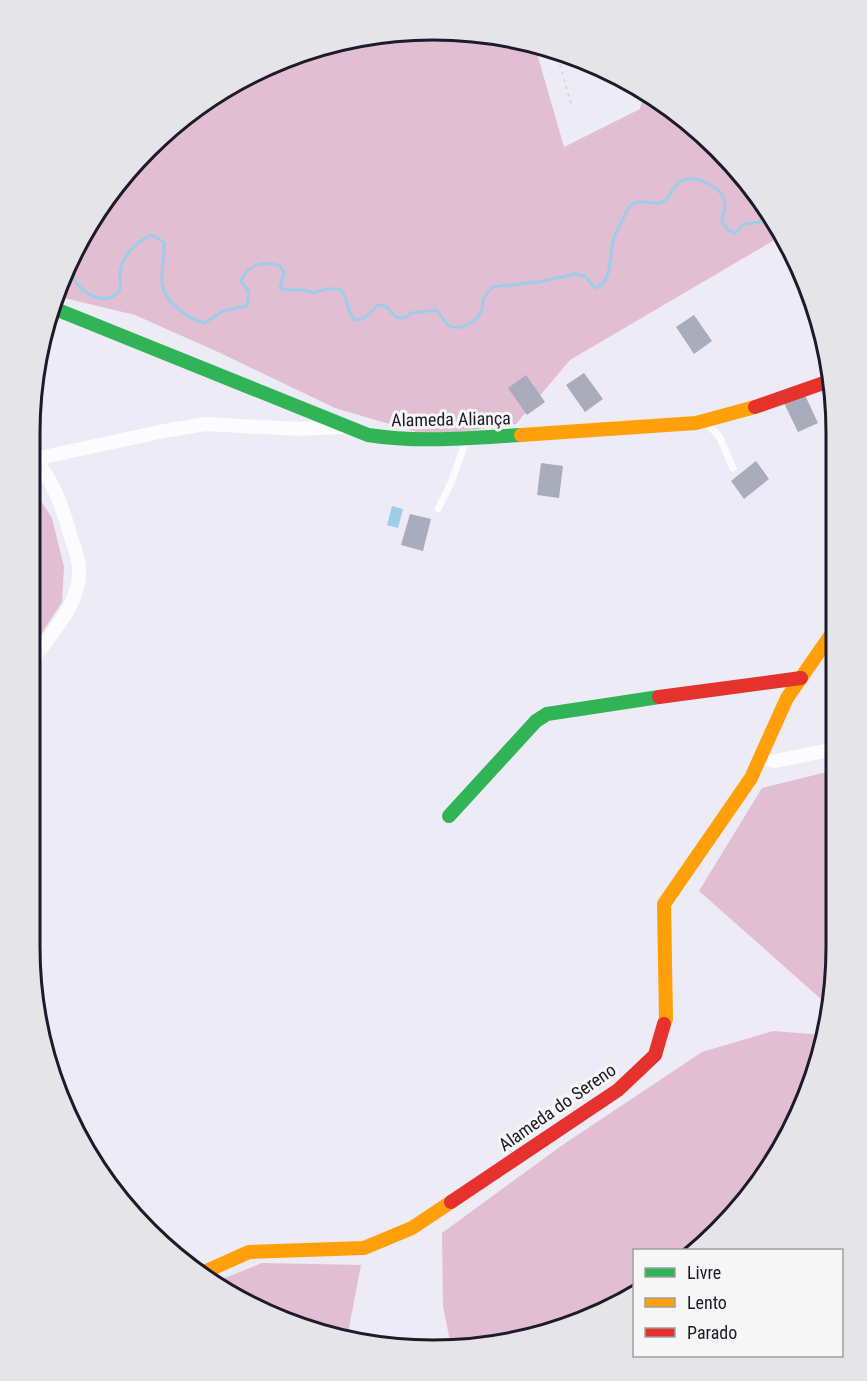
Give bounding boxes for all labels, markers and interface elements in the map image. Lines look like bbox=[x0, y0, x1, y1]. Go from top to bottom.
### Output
street label: Alameda Aliança bbox=[391, 407, 511, 431]
street label: Alameda do Sereno bbox=[494, 1059, 620, 1155]
legend bbox=[633, 1249, 843, 1357]
text: Livre bbox=[687, 1262, 721, 1283]
text: Lento bbox=[687, 1292, 727, 1313]
text: Parado bbox=[687, 1322, 737, 1343]

